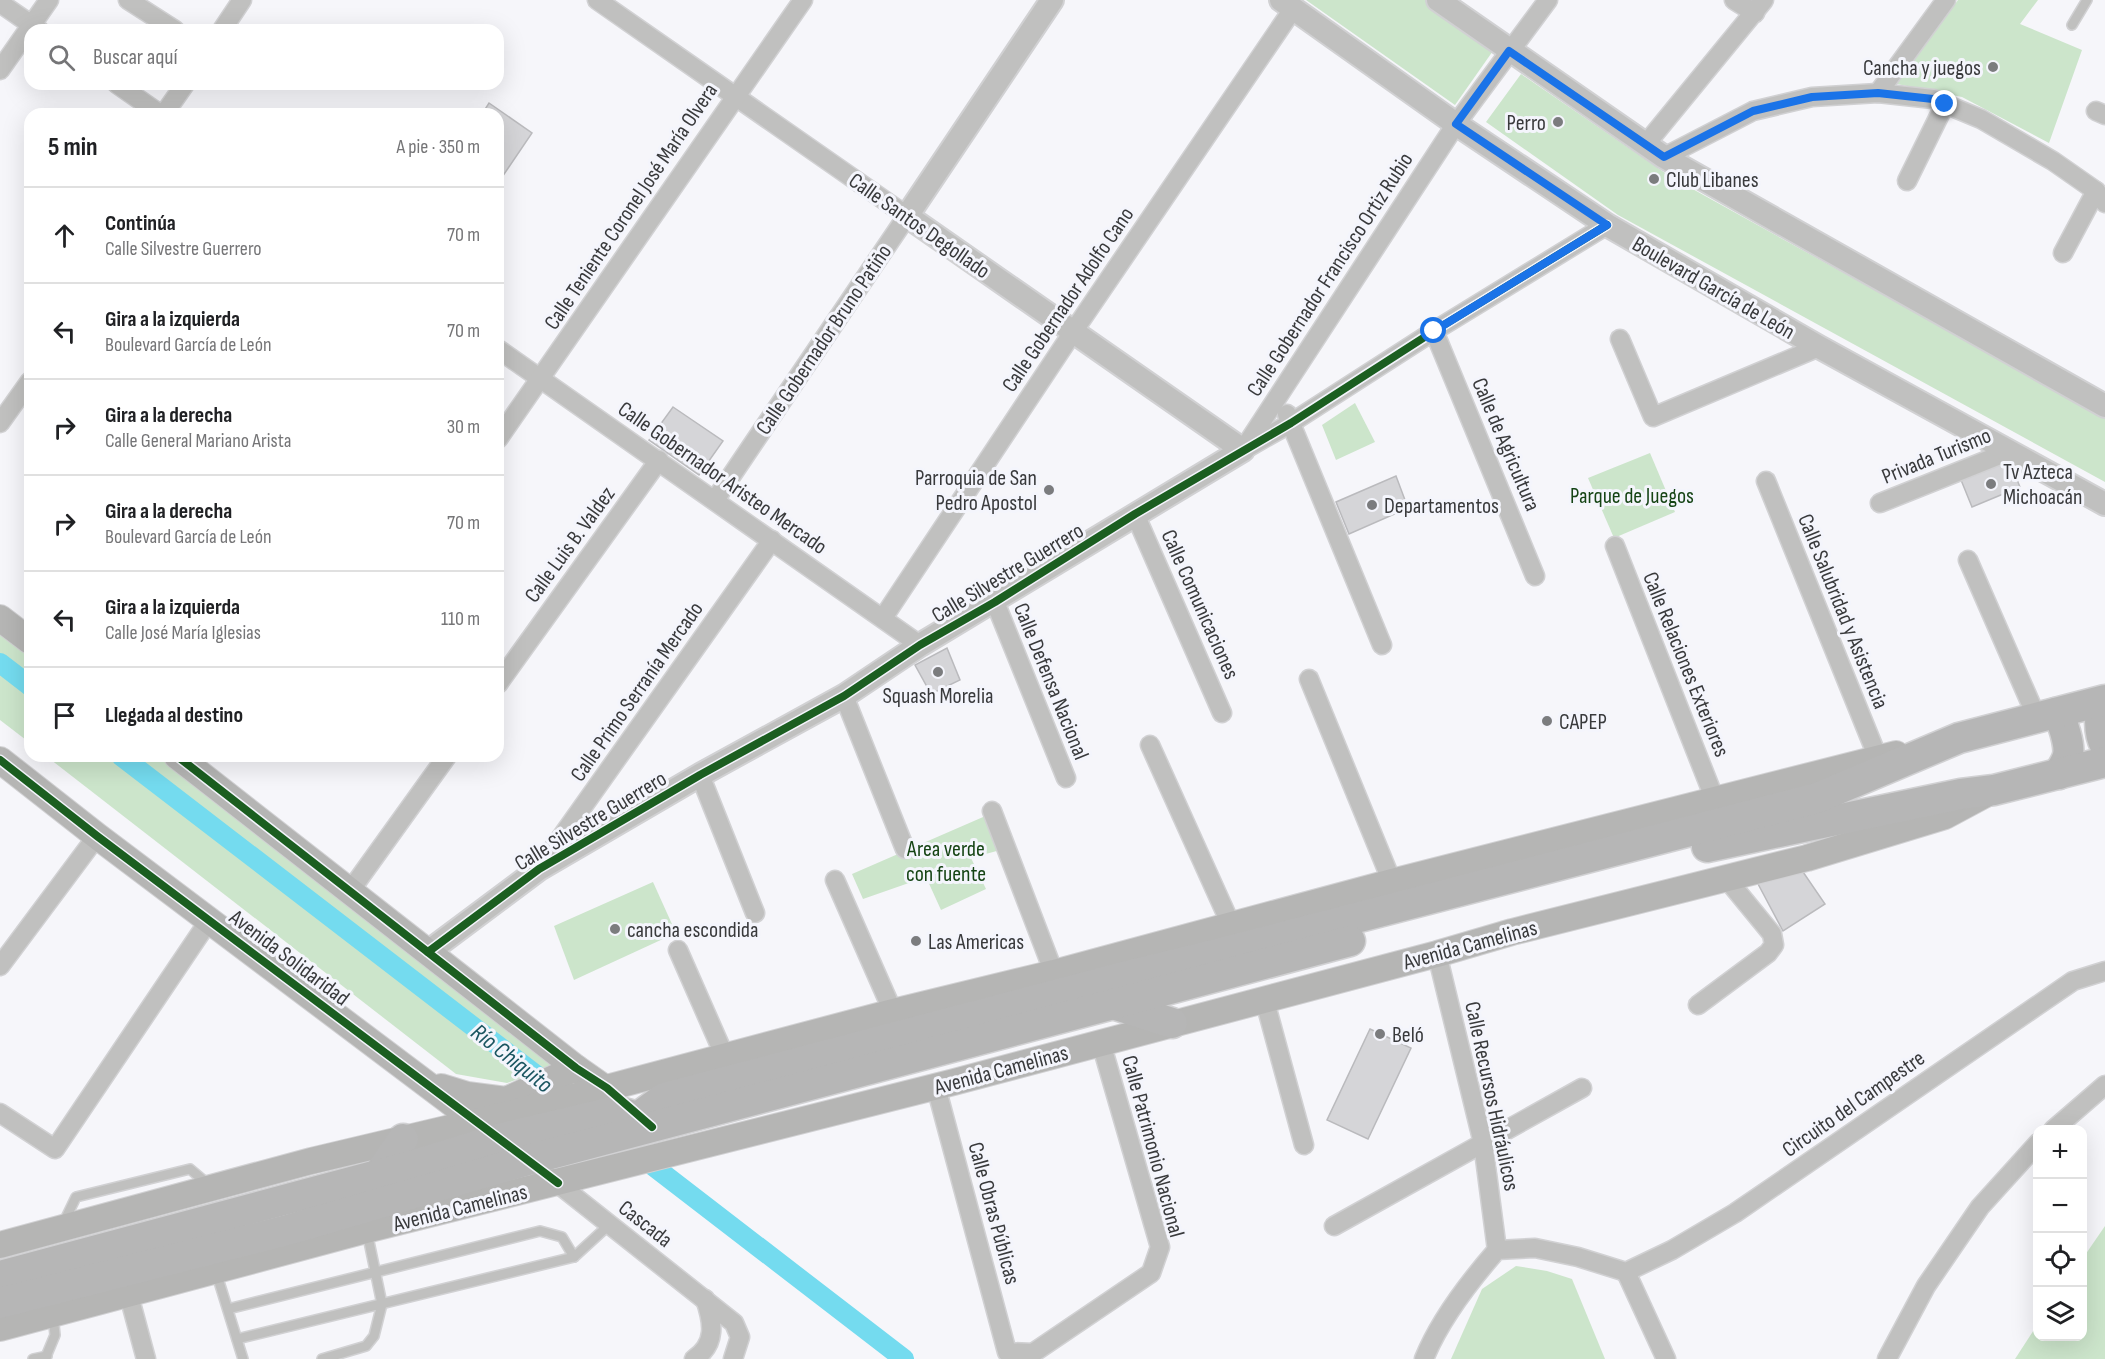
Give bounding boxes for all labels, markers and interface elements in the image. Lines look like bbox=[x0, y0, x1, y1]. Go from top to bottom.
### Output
search box bbox=[24, 24, 504, 90]
icon: search bbox=[45, 41, 78, 74]
text: Buscar aquí bbox=[93, 44, 178, 71]
place label: Cancha y juegos bbox=[1863, 55, 1981, 82]
marker: Cancha y juegos bbox=[1986, 60, 2000, 74]
street label: Calle Teniente Coronel José María Olvera bbox=[539, 79, 724, 335]
route end bbox=[1931, 90, 1957, 116]
place label: Perro bbox=[1506, 110, 1546, 137]
marker: Perro bbox=[1551, 115, 1565, 129]
text: 5 min bbox=[48, 132, 98, 163]
text: A pie · 350 m bbox=[397, 135, 480, 159]
street label: Calle Gobernador Francisco Ortiz Rubio bbox=[1241, 148, 1419, 402]
street label: Calle Santos Degollado bbox=[843, 167, 995, 285]
place label: Club Libanes bbox=[1666, 167, 1759, 194]
marker: Club Libanes bbox=[1647, 172, 1661, 186]
street label: Calle Gobernador Adolfo Cano bbox=[996, 202, 1140, 397]
text: Continúa bbox=[105, 210, 176, 237]
icon: ahead bbox=[48, 219, 81, 252]
text: 70 m bbox=[447, 223, 480, 247]
street label: Boulevard García de León bbox=[1627, 231, 1799, 346]
text: Calle Silvestre Guerrero bbox=[105, 237, 262, 261]
street label: Calle Gobernador Bruno Patiño bbox=[750, 239, 898, 440]
text: Gira a la izquierda bbox=[105, 306, 240, 333]
icon: left bbox=[48, 315, 81, 348]
route start bbox=[1420, 317, 1446, 343]
text: 70 m bbox=[447, 319, 480, 343]
text: Boulevard García de León bbox=[105, 333, 272, 357]
street label: Calle de Agricultura bbox=[1465, 374, 1546, 515]
street label: Calle Gobernador Aristeo Mercado bbox=[612, 396, 832, 561]
text: Gira a la derecha bbox=[105, 402, 232, 429]
icon: right bbox=[48, 411, 81, 444]
text: 30 m bbox=[447, 415, 480, 439]
street label: Privada Turismo bbox=[1878, 422, 1995, 491]
text: Calle General Mariano Arista bbox=[105, 429, 291, 453]
place label: Tv Azteca Michoacán bbox=[2003, 459, 2082, 511]
place label: Parroquia de San Pedro Apostol bbox=[915, 465, 1037, 517]
marker: Tv Azteca Michoacán bbox=[1984, 477, 1998, 491]
street label: Calle Luis B. Valdez bbox=[519, 481, 621, 608]
marker: Parroquia de San Pedro Apostol bbox=[1042, 483, 1056, 497]
park label: Parque de Juegos bbox=[1570, 483, 1694, 510]
place label: Departamentos bbox=[1384, 493, 1499, 520]
text: Gira a la derecha bbox=[105, 498, 232, 525]
marker: Departamentos bbox=[1365, 498, 1379, 512]
icon: right bbox=[48, 507, 81, 540]
street label: Calle Salubridad y Asistencia bbox=[1791, 510, 1894, 713]
text: 70 m bbox=[447, 511, 480, 535]
street label: Calle Silvestre Guerrero bbox=[927, 517, 1089, 629]
text: Boulevard García de León bbox=[105, 525, 272, 549]
street label: Calle Comunicaciones bbox=[1155, 526, 1245, 684]
street label: Calle Relaciones Exteriores bbox=[1636, 568, 1735, 761]
text: Gira a la izquierda bbox=[105, 594, 240, 621]
street label: Calle Primo Serranía Mercado bbox=[565, 597, 709, 787]
street label: Calle Defensa Nacional bbox=[1007, 599, 1094, 764]
icon: left bbox=[48, 603, 81, 636]
text: 110 m bbox=[441, 607, 480, 631]
text: Calle José María Iglesias bbox=[105, 621, 261, 645]
marker: Squash Morelia bbox=[931, 665, 945, 679]
place label: Squash Morelia bbox=[882, 683, 994, 710]
icon: arrive bbox=[48, 699, 81, 732]
text: Llegada al destino bbox=[105, 702, 243, 729]
place label: CAPEP bbox=[1559, 709, 1607, 736]
marker: CAPEP bbox=[1540, 714, 1554, 728]
street label: Calle Silvestre Guerrero bbox=[510, 765, 672, 877]
park label: Area verde con fuente bbox=[906, 836, 986, 888]
street label: Avenida Solidaridad bbox=[223, 904, 354, 1012]
street label: Avenida Camelinas bbox=[1400, 915, 1540, 976]
place label: cancha escondida bbox=[627, 917, 759, 944]
marker: cancha escondida bbox=[608, 922, 622, 936]
place label: Las Americas bbox=[928, 929, 1024, 956]
marker: Las Americas bbox=[909, 934, 923, 948]
street label: Calle Recursos Hidráulicos bbox=[1458, 999, 1525, 1194]
water label: Río Chiquito bbox=[465, 1018, 558, 1099]
place label: Beló bbox=[1392, 1022, 1424, 1049]
marker: Beló bbox=[1373, 1027, 1387, 1041]
street label: Avenida Camelinas bbox=[931, 1040, 1071, 1101]
street label: Circuito del Campestre bbox=[1777, 1045, 1930, 1163]
street label: Calle Patrimonio Nacional bbox=[1115, 1053, 1190, 1240]
map controls bbox=[2033, 1125, 2087, 1341]
button: + bbox=[2033, 1125, 2087, 1179]
street label: Calle Obras Públicas bbox=[962, 1139, 1026, 1288]
street label: Avenida Camelinas bbox=[390, 1179, 530, 1238]
button: − bbox=[2033, 1179, 2087, 1233]
street label: Cascada bbox=[613, 1195, 678, 1254]
button: locate bbox=[2033, 1233, 2087, 1287]
button: layers bbox=[2033, 1287, 2087, 1341]

